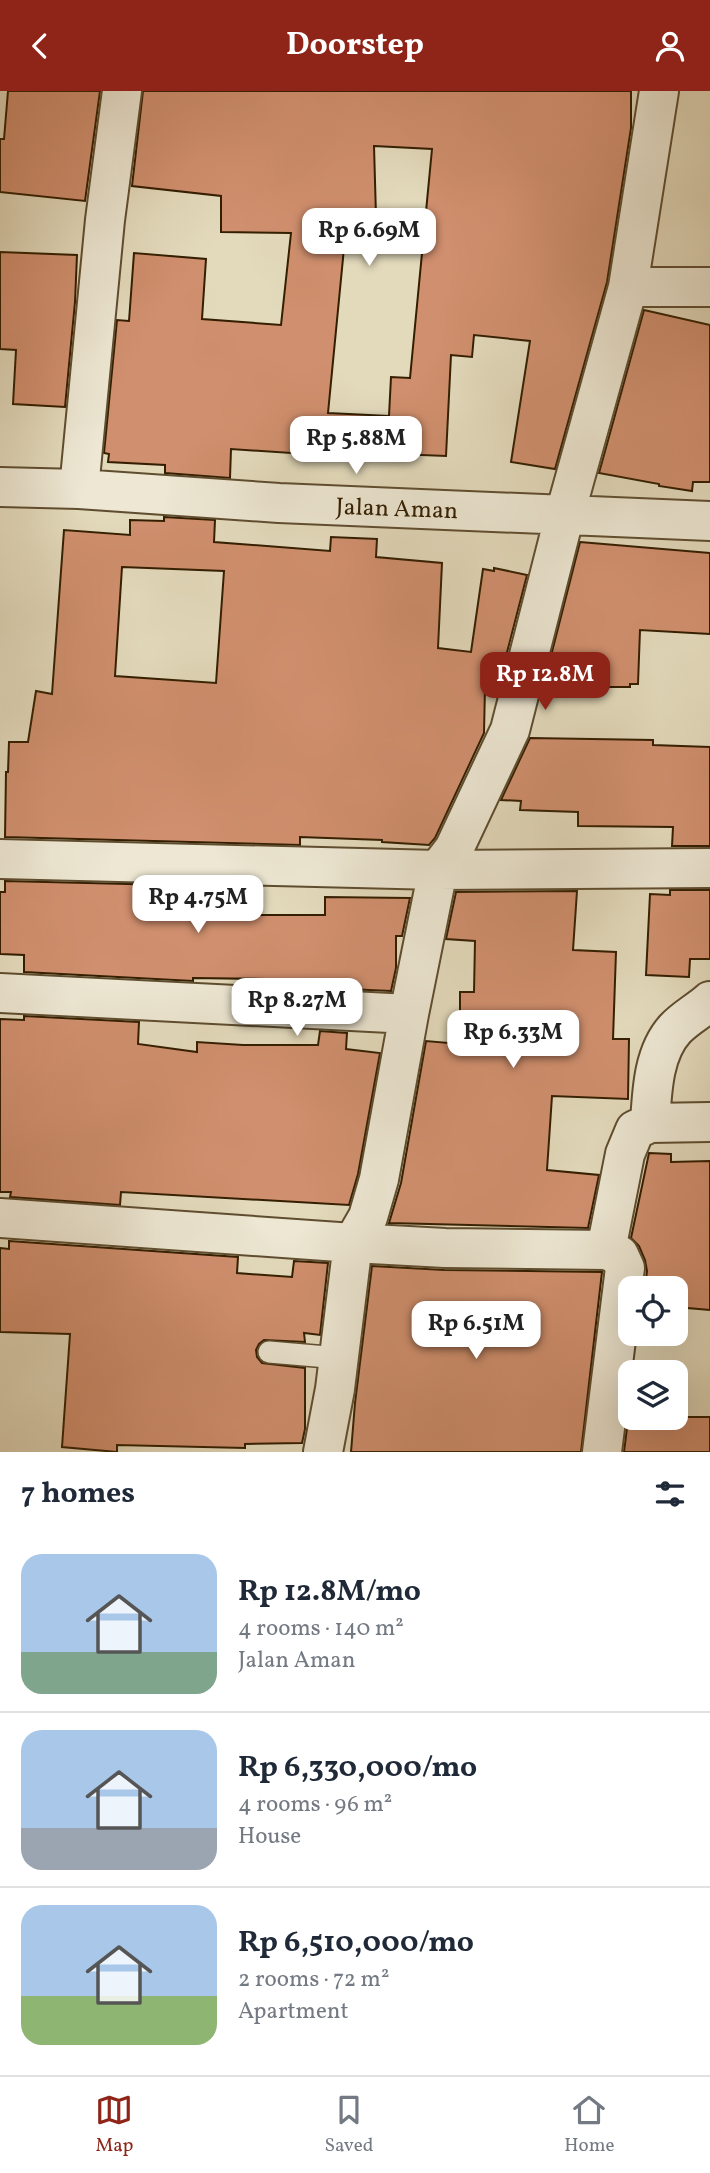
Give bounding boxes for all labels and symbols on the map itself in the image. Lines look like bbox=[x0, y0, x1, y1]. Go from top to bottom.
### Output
pin: Rp 6.69M bbox=[297, 209, 441, 268]
pin: Rp 5.88M bbox=[284, 417, 428, 476]
street label: Jalan Aman bbox=[335, 491, 459, 529]
pin: Rp 12.8M bbox=[473, 653, 617, 712]
pin: Rp 4.75M bbox=[126, 875, 270, 935]
pin: Rp 8.27M bbox=[225, 979, 369, 1038]
pin: Rp 6.33M bbox=[441, 1011, 585, 1070]
pin: Rp 6.51M bbox=[404, 1301, 548, 1361]

